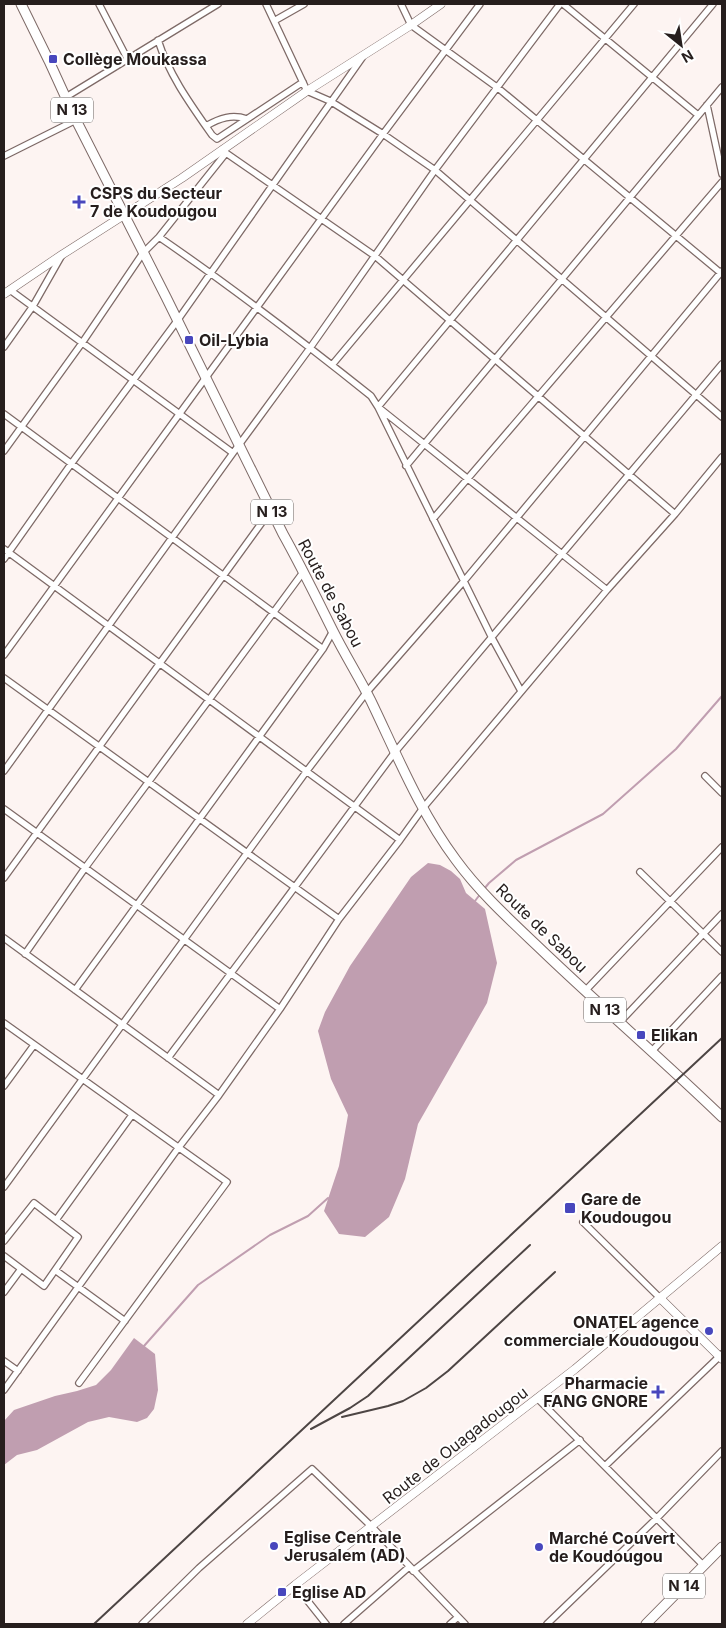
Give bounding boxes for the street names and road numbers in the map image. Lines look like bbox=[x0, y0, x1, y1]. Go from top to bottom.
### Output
road number: N 13 bbox=[51, 98, 93, 122]
road number: N 13 bbox=[251, 500, 293, 524]
street label: Route de Sabou bbox=[294, 535, 368, 651]
street label: Route de Sabou bbox=[492, 879, 592, 977]
road number: N 13 bbox=[584, 998, 626, 1022]
street label: Route de Ouagadougou bbox=[378, 1382, 532, 1508]
road number: N 14 bbox=[663, 1574, 705, 1598]

